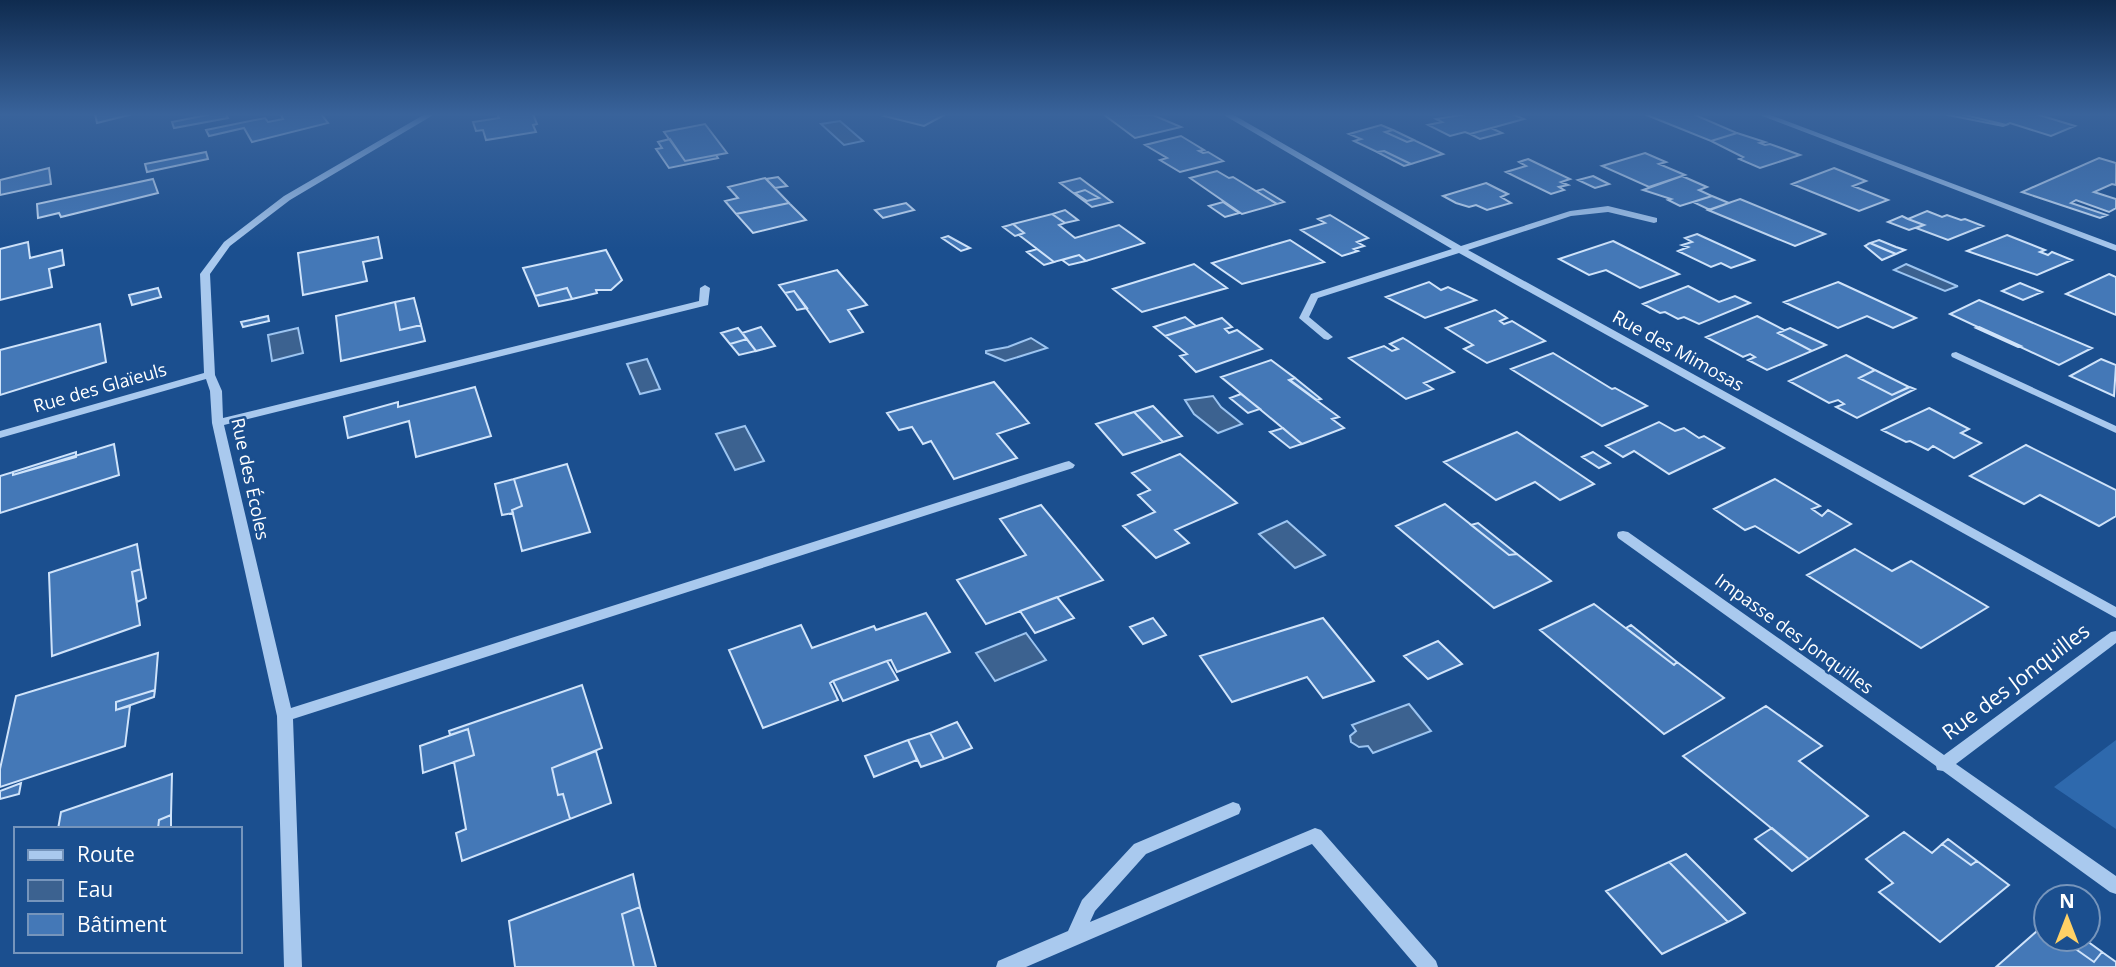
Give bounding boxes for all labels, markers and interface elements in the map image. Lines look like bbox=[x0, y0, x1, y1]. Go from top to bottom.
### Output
street label: Rue des Mimosas bbox=[1609, 304, 1748, 396]
street label: Rue des Glaïeuls bbox=[30, 357, 169, 418]
street label: Rue des Écoles bbox=[226, 416, 276, 542]
street label: Impasse des Jonquilles bbox=[1711, 568, 1879, 699]
street label: Rue des Jonquilles bbox=[1936, 617, 2095, 746]
legend bbox=[14, 827, 242, 953]
text: Route bbox=[77, 840, 135, 868]
text: Eau bbox=[77, 875, 113, 903]
north arrow bbox=[2032, 883, 2102, 953]
text: N bbox=[2059, 888, 2075, 914]
text: Bâtiment bbox=[77, 910, 167, 938]

